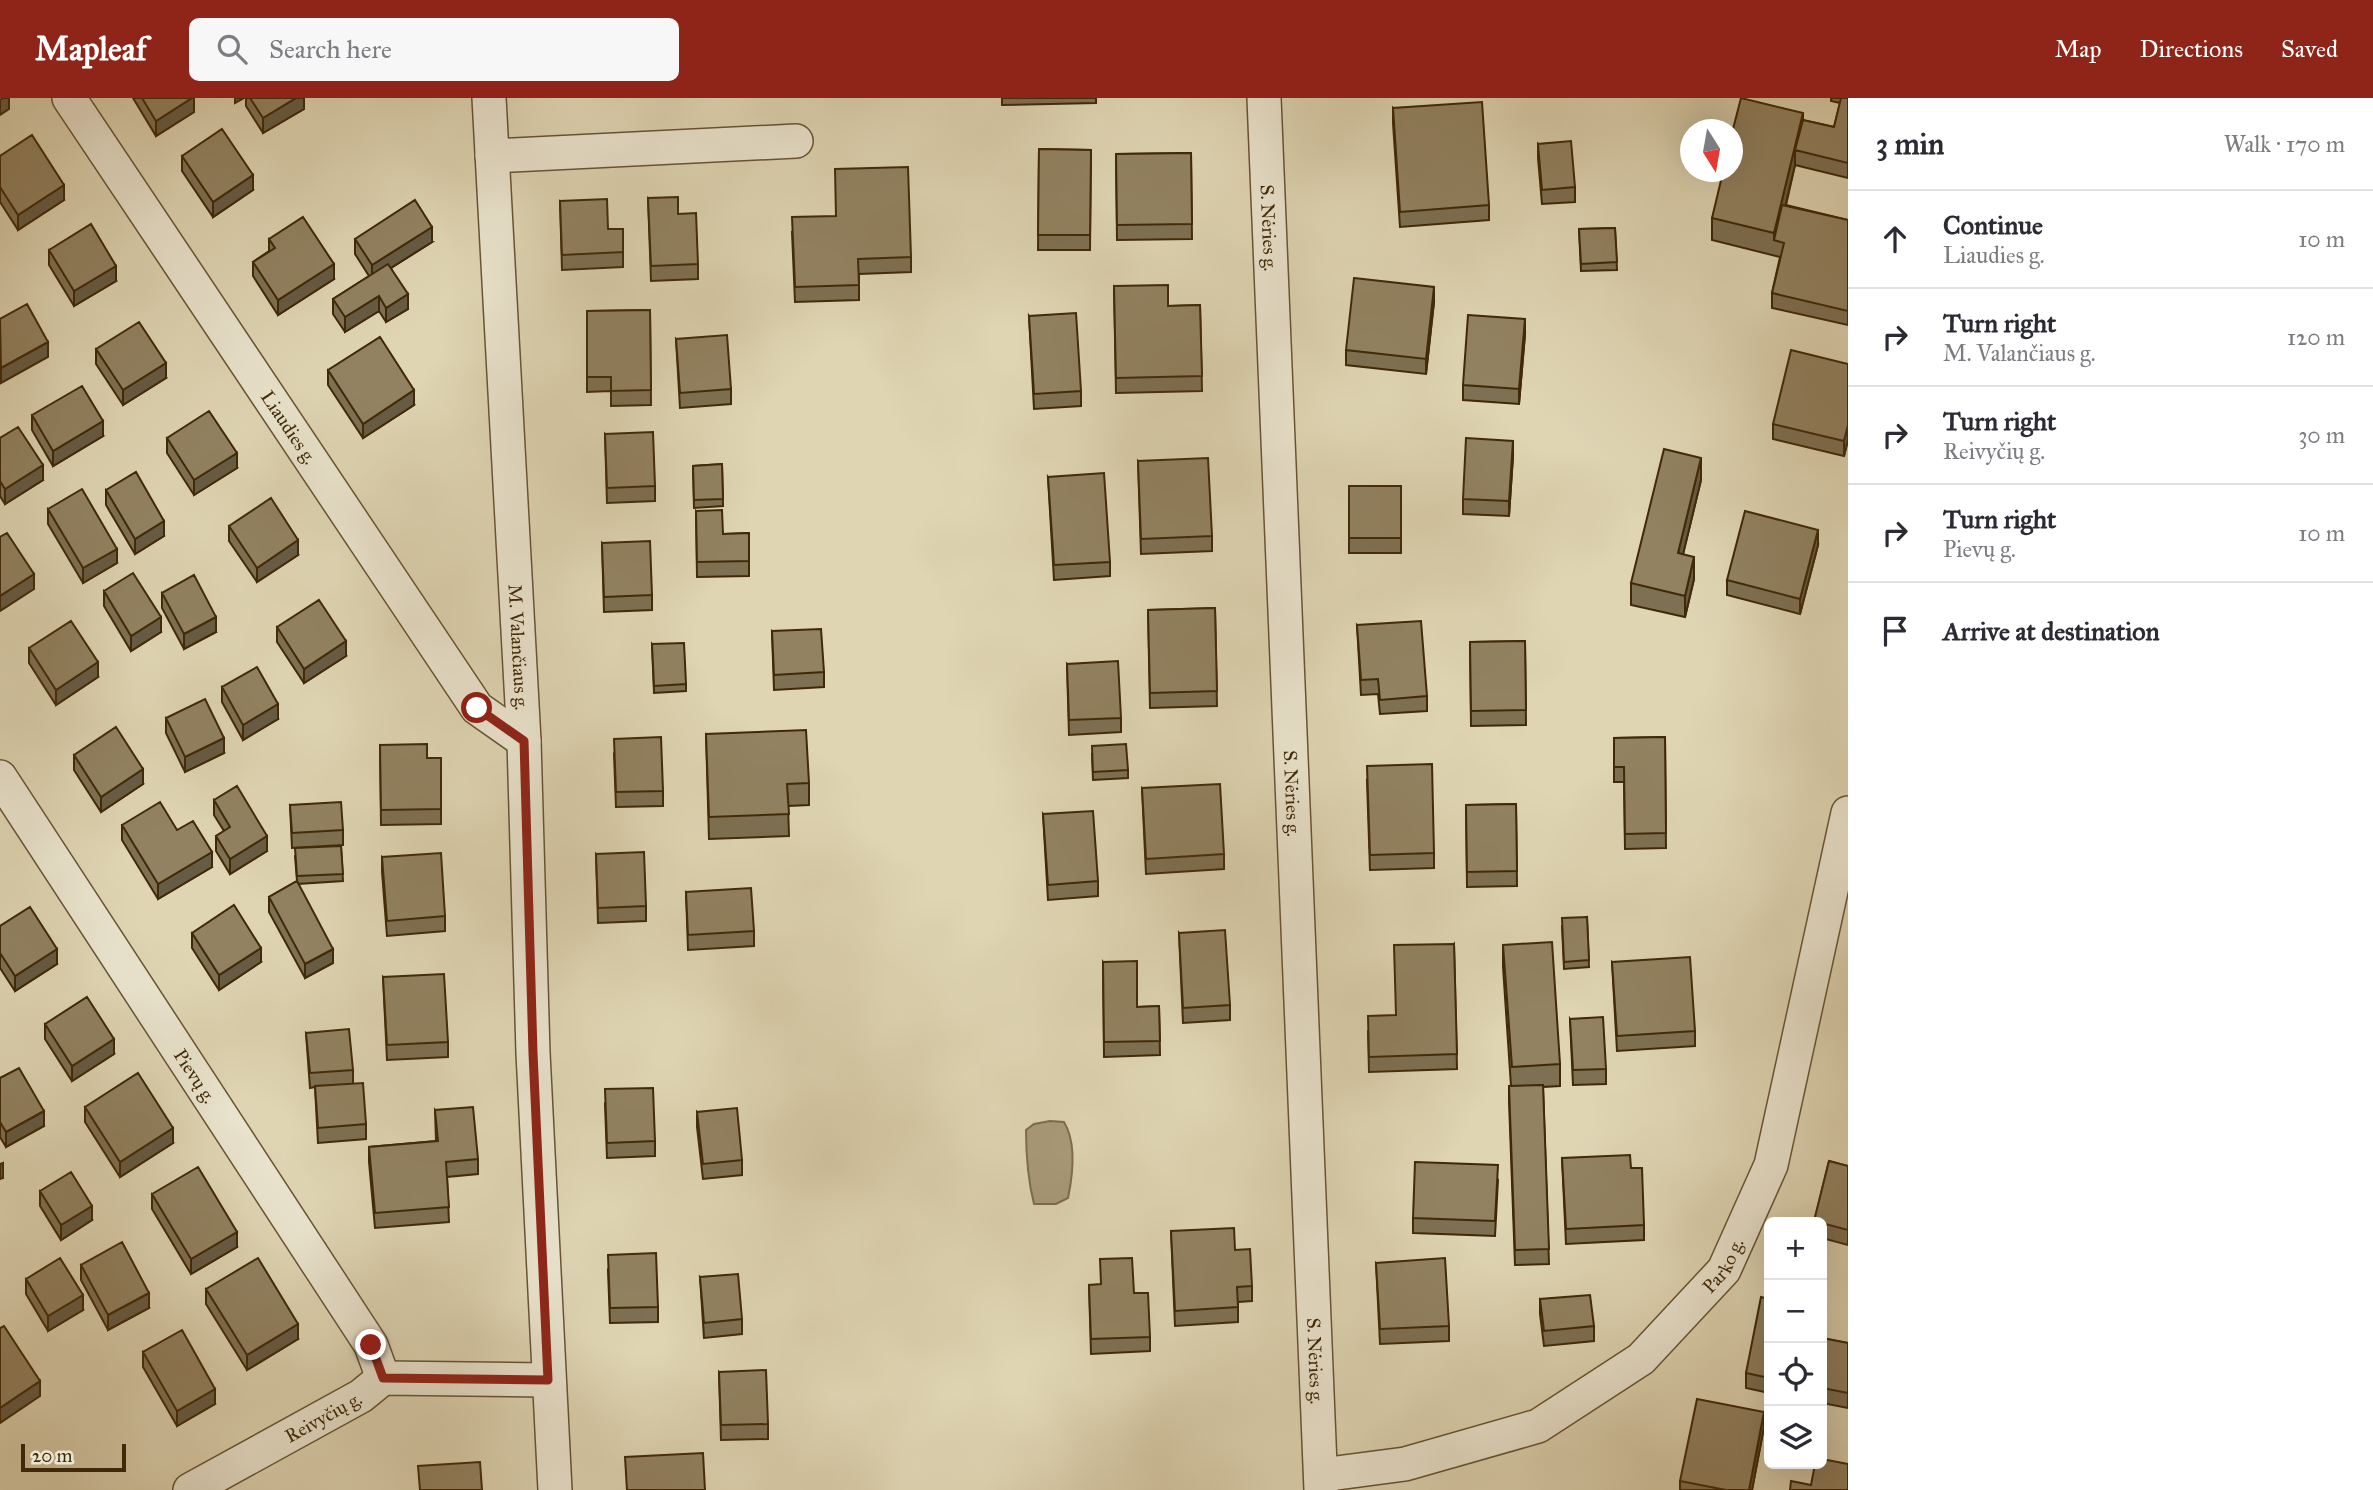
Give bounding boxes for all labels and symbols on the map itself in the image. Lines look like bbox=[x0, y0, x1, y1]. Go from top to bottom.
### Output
north arrow bbox=[1680, 119, 1743, 182]
street label: S. Nėries g. bbox=[1256, 184, 1283, 272]
street label: Liaudies g. bbox=[256, 386, 322, 468]
street label: M. Valančiaus g. bbox=[504, 584, 534, 711]
route start bbox=[461, 692, 492, 723]
street label: S. Nėries g. bbox=[1279, 750, 1306, 837]
street label: Pievų g. bbox=[169, 1044, 221, 1107]
street label: Parko g. bbox=[1697, 1234, 1748, 1298]
street label: S. Nėries g. bbox=[1302, 1317, 1329, 1405]
route end bbox=[355, 1329, 386, 1360]
street label: Reivyčių g. bbox=[281, 1386, 366, 1447]
scale bar bbox=[21, 1441, 126, 1473]

